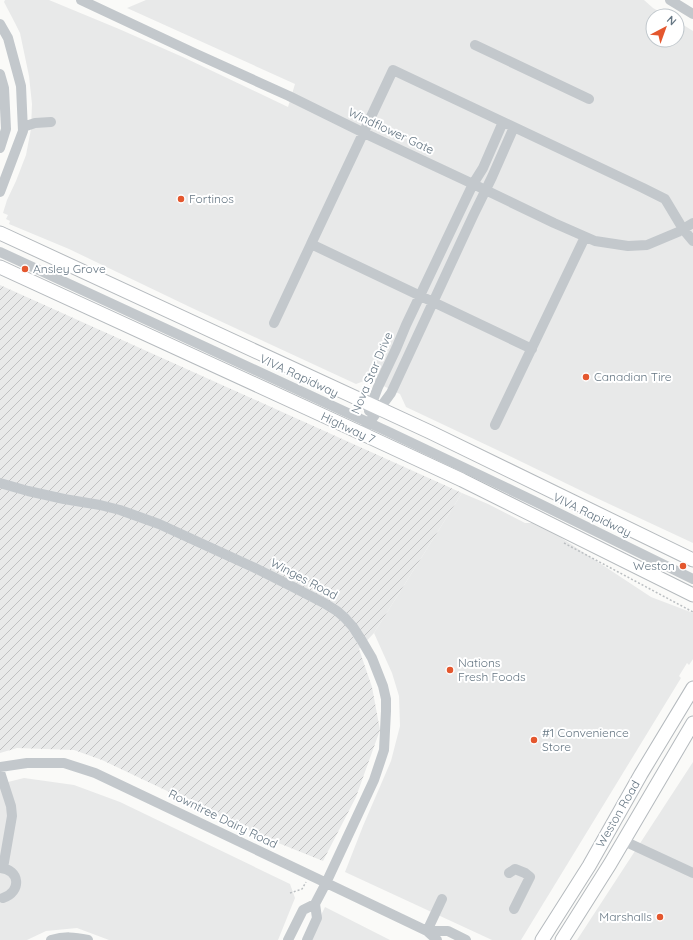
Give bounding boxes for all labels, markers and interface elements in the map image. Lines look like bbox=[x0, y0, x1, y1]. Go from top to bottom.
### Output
north arrow bbox=[645, 8, 685, 48]
text: N bbox=[664, 13, 679, 28]
street label: Windflower Gate bbox=[346, 104, 437, 157]
place label: Fortinos bbox=[189, 191, 234, 206]
marker: Fortinos bbox=[176, 194, 186, 204]
place label: Ansley Grove bbox=[33, 261, 106, 276]
marker: Ansley Grove bbox=[20, 264, 30, 274]
street label: Nova Star Drive bbox=[348, 329, 396, 416]
street label: VIVA Rapidway bbox=[257, 351, 341, 400]
place label: Canadian Tire bbox=[594, 369, 672, 384]
marker: Canadian Tire bbox=[581, 372, 591, 382]
street label: Highway 7 bbox=[319, 408, 378, 447]
street label: VIVA Rapidway bbox=[551, 489, 634, 540]
street label: Winges Road bbox=[268, 555, 340, 603]
place label: Weston bbox=[633, 558, 675, 573]
marker: Weston bbox=[678, 561, 688, 571]
place label: Nations Fresh Foods bbox=[458, 655, 526, 684]
marker: Nations Fresh Foods bbox=[445, 665, 455, 675]
place label: #1 Convenience Store bbox=[542, 725, 629, 754]
marker: #1 Convenience Store bbox=[529, 735, 539, 745]
street label: Weston Road bbox=[592, 777, 643, 850]
street label: Rowntree Dairy Road bbox=[166, 786, 280, 851]
place label: Marshalls bbox=[599, 909, 652, 924]
marker: Marshalls bbox=[655, 912, 665, 922]

